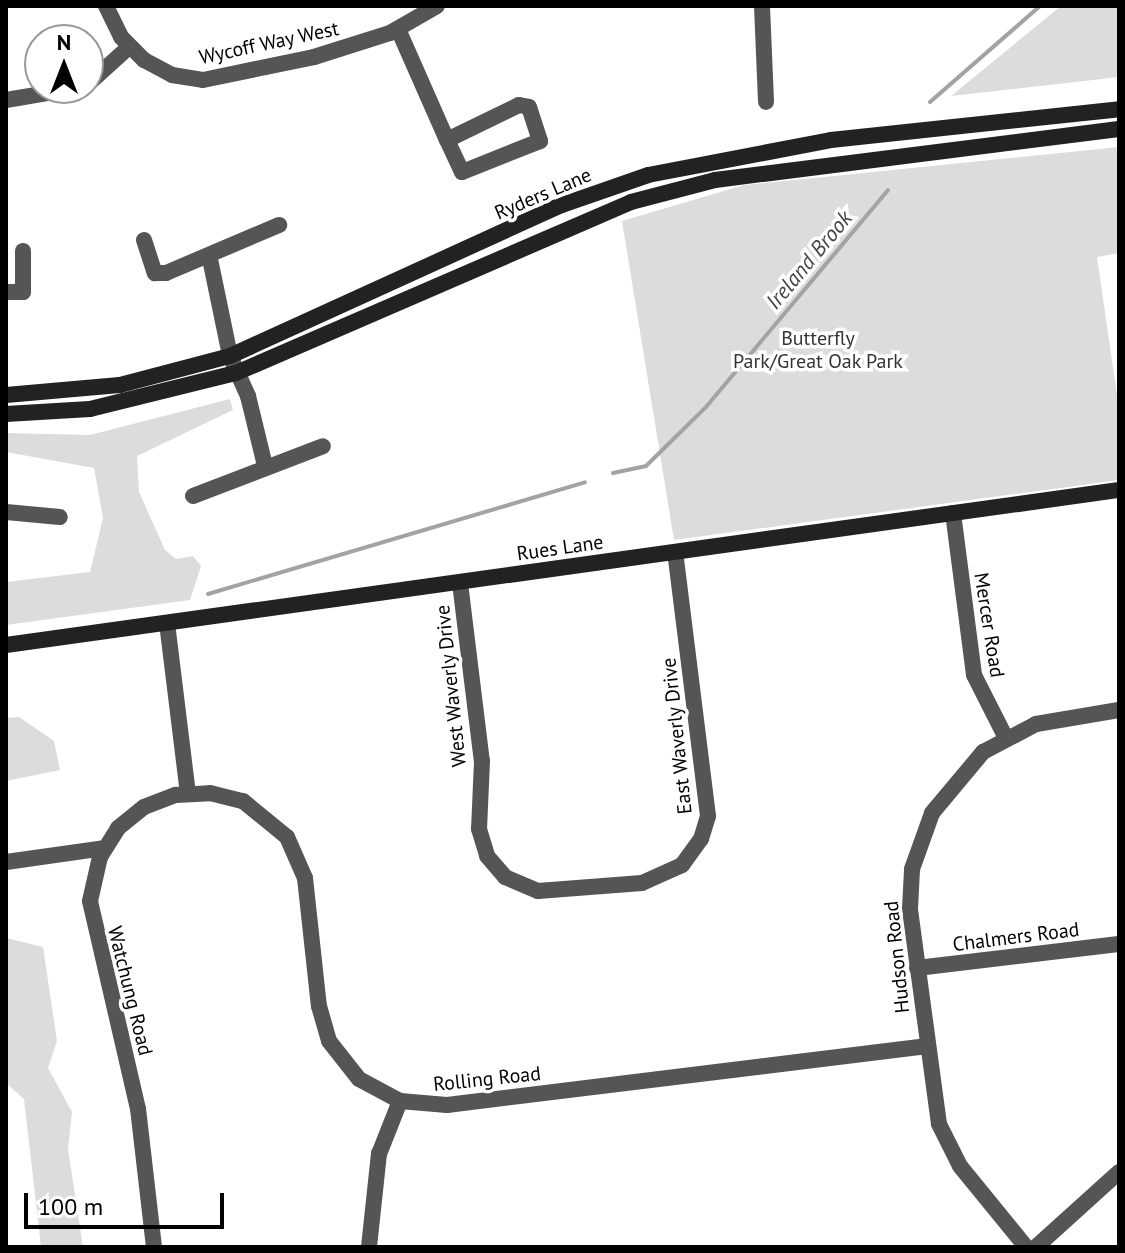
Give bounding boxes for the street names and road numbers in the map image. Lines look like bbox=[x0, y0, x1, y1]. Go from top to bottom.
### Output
street label: Wycoff Way West bbox=[196, 16, 342, 70]
street label: Ryders Lane bbox=[491, 163, 595, 225]
street label: Rues Lane bbox=[515, 530, 605, 566]
street label: Mercer Road bbox=[969, 571, 1009, 679]
street label: West Waverly Drive bbox=[431, 603, 471, 769]
street label: East Waverly Drive bbox=[657, 656, 697, 816]
street label: Hudson Road bbox=[879, 900, 915, 1014]
street label: Chalmers Road bbox=[951, 917, 1081, 957]
street label: Watchung Road bbox=[102, 924, 158, 1058]
street label: Rolling Road bbox=[432, 1061, 542, 1097]

